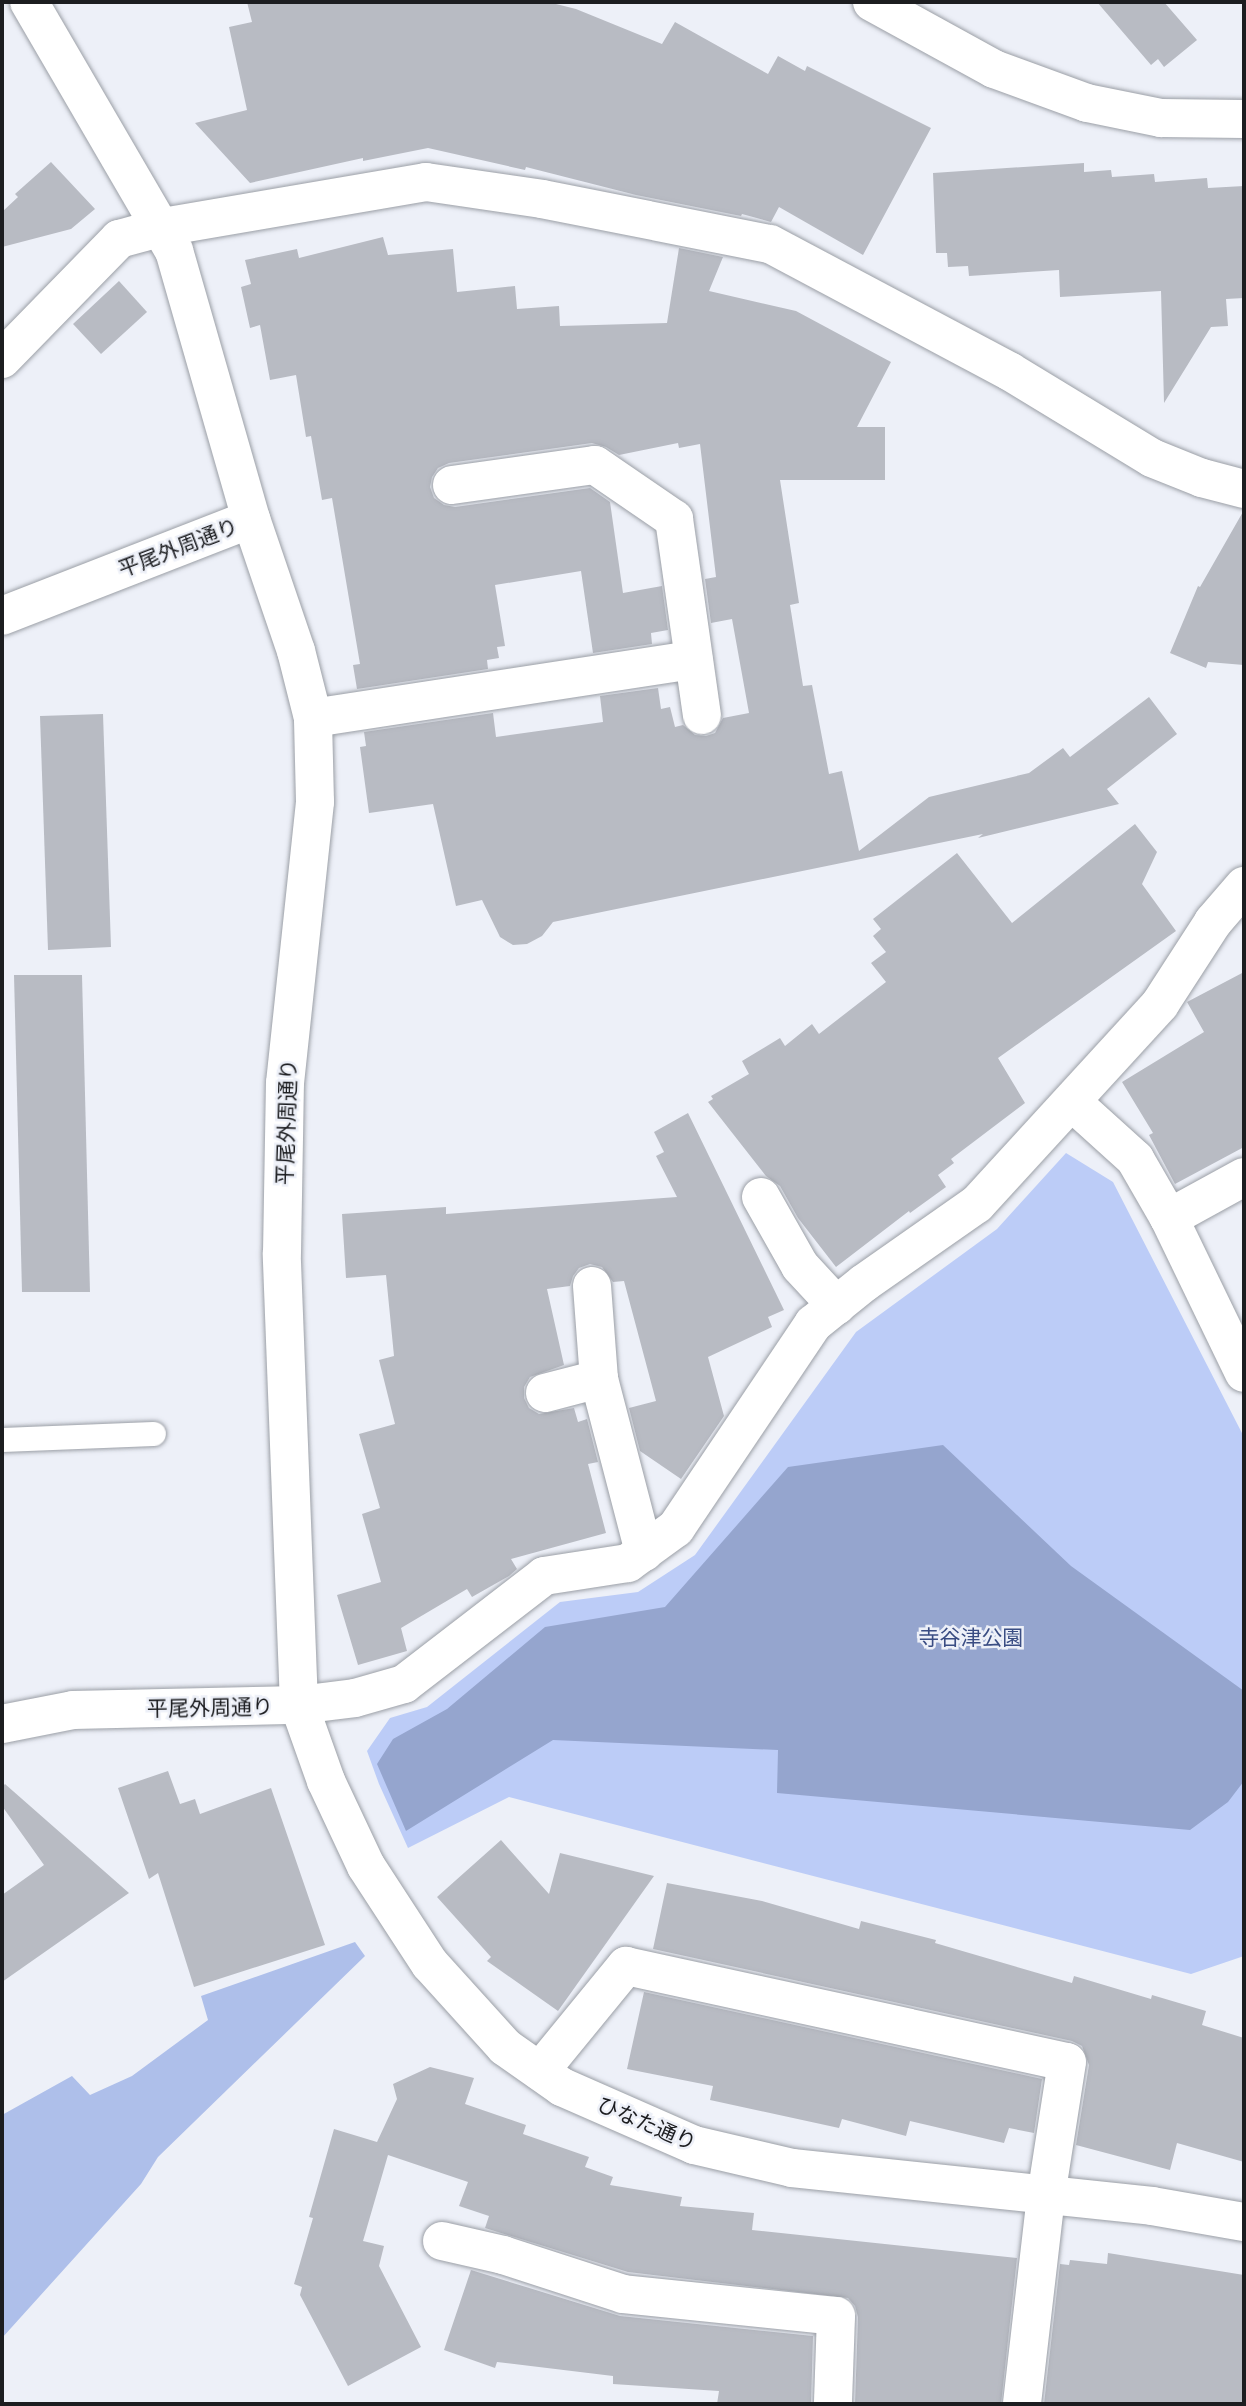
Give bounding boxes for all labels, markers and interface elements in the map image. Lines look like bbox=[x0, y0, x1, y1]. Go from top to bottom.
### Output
street label: 平尾外周通り bbox=[115, 513, 241, 581]
street label: 平尾外周通り bbox=[271, 1059, 301, 1185]
park label: 寺谷津公園 bbox=[919, 1624, 1023, 1650]
street label: 平尾外周通り bbox=[147, 1693, 273, 1721]
street label: ひなた通り bbox=[594, 2091, 700, 2155]

